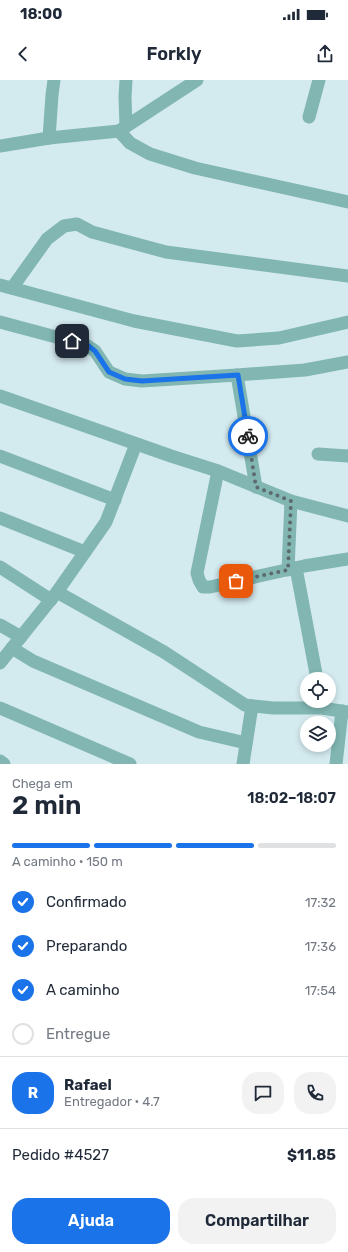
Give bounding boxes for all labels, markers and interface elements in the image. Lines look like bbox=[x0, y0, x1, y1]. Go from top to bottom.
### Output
text: 18:00 bbox=[20, 5, 62, 23]
icon: back bbox=[12, 43, 34, 65]
text: Forkly bbox=[146, 43, 202, 65]
icon: share bbox=[314, 43, 336, 65]
pin bbox=[55, 324, 89, 358]
icon: home bbox=[61, 330, 83, 352]
courier bbox=[228, 416, 268, 456]
icon: bike bbox=[237, 425, 259, 447]
pin bbox=[219, 564, 253, 598]
icon: bag bbox=[225, 570, 247, 592]
map controls bbox=[300, 672, 336, 752]
button: locate bbox=[300, 672, 336, 708]
button: layers bbox=[300, 716, 336, 752]
text: Chega em bbox=[12, 776, 73, 791]
text: 18:02–18:07 bbox=[247, 789, 336, 807]
text: 2 min bbox=[12, 790, 81, 821]
text: A caminho · 150 m bbox=[12, 854, 123, 869]
icon: check bbox=[12, 891, 34, 913]
text: Confirmado bbox=[46, 893, 127, 911]
text: 17:32 bbox=[305, 895, 336, 910]
icon: check bbox=[12, 935, 34, 957]
text: Preparando bbox=[46, 937, 127, 955]
text: 17:36 bbox=[305, 939, 336, 954]
icon: check bbox=[12, 979, 34, 1001]
text: A caminho bbox=[46, 981, 120, 999]
text: 17:54 bbox=[305, 983, 336, 998]
text: Entregue bbox=[46, 1025, 110, 1043]
button: chat bbox=[242, 1072, 284, 1114]
button: phone bbox=[294, 1072, 336, 1114]
text: Rafael bbox=[64, 1076, 112, 1094]
text: R bbox=[28, 1084, 38, 1102]
text: Entregador · 4.7 bbox=[64, 1094, 160, 1109]
text: Pedido #4527 bbox=[12, 1146, 109, 1164]
text: $11.85 bbox=[287, 1146, 336, 1164]
button: Ajuda bbox=[12, 1198, 170, 1244]
button: Compartilhar bbox=[178, 1198, 336, 1244]

